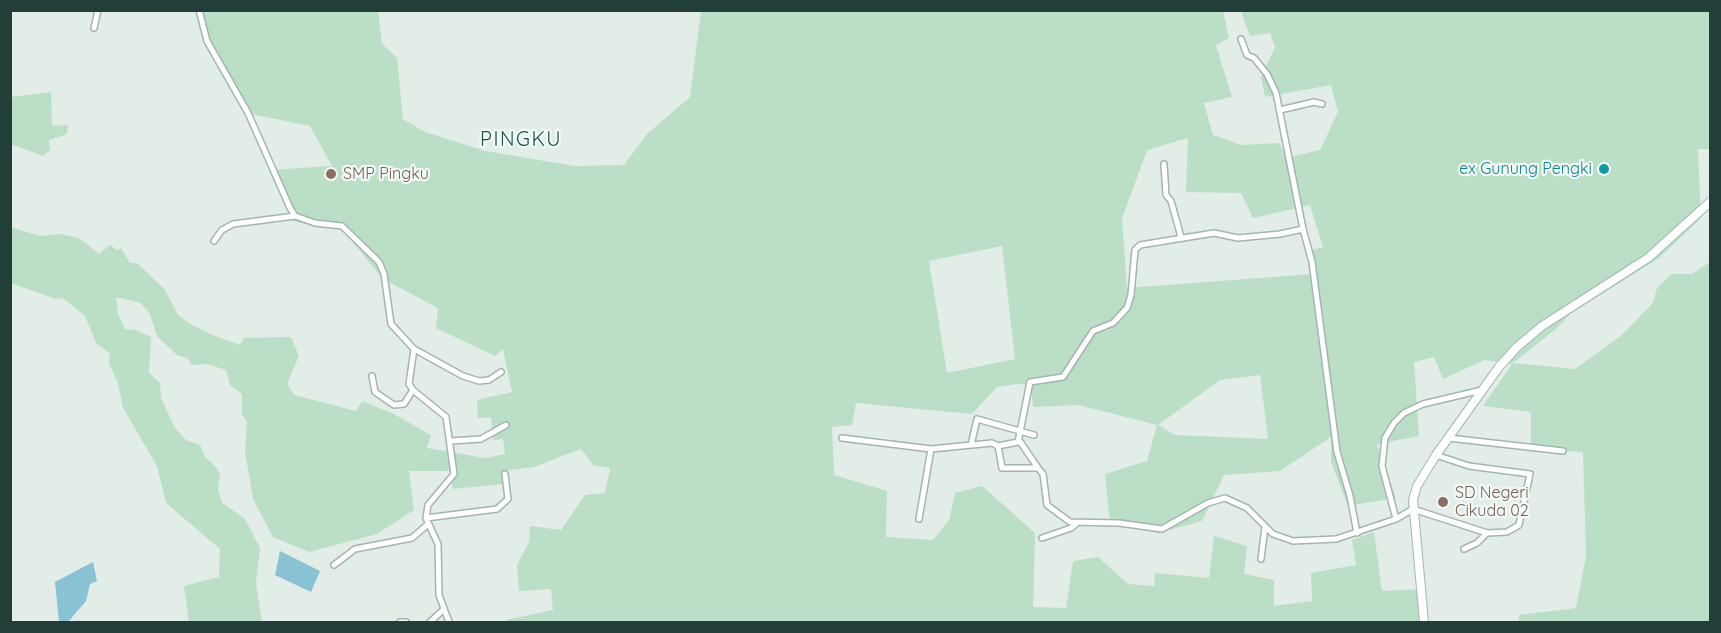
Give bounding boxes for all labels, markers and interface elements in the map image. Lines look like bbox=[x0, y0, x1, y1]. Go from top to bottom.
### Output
district label: PINGKU bbox=[480, 128, 562, 152]
place label: ex Gunung Pengki bbox=[1459, 159, 1592, 179]
marker: ex Gunung Pengki bbox=[1597, 162, 1611, 176]
place label: SMP Pingku bbox=[343, 164, 429, 184]
marker: SMP Pingku bbox=[324, 167, 338, 181]
place label: SD Negeri Cikuda 02 bbox=[1455, 483, 1529, 521]
marker: SD Negeri Cikuda 02 bbox=[1436, 495, 1450, 509]

